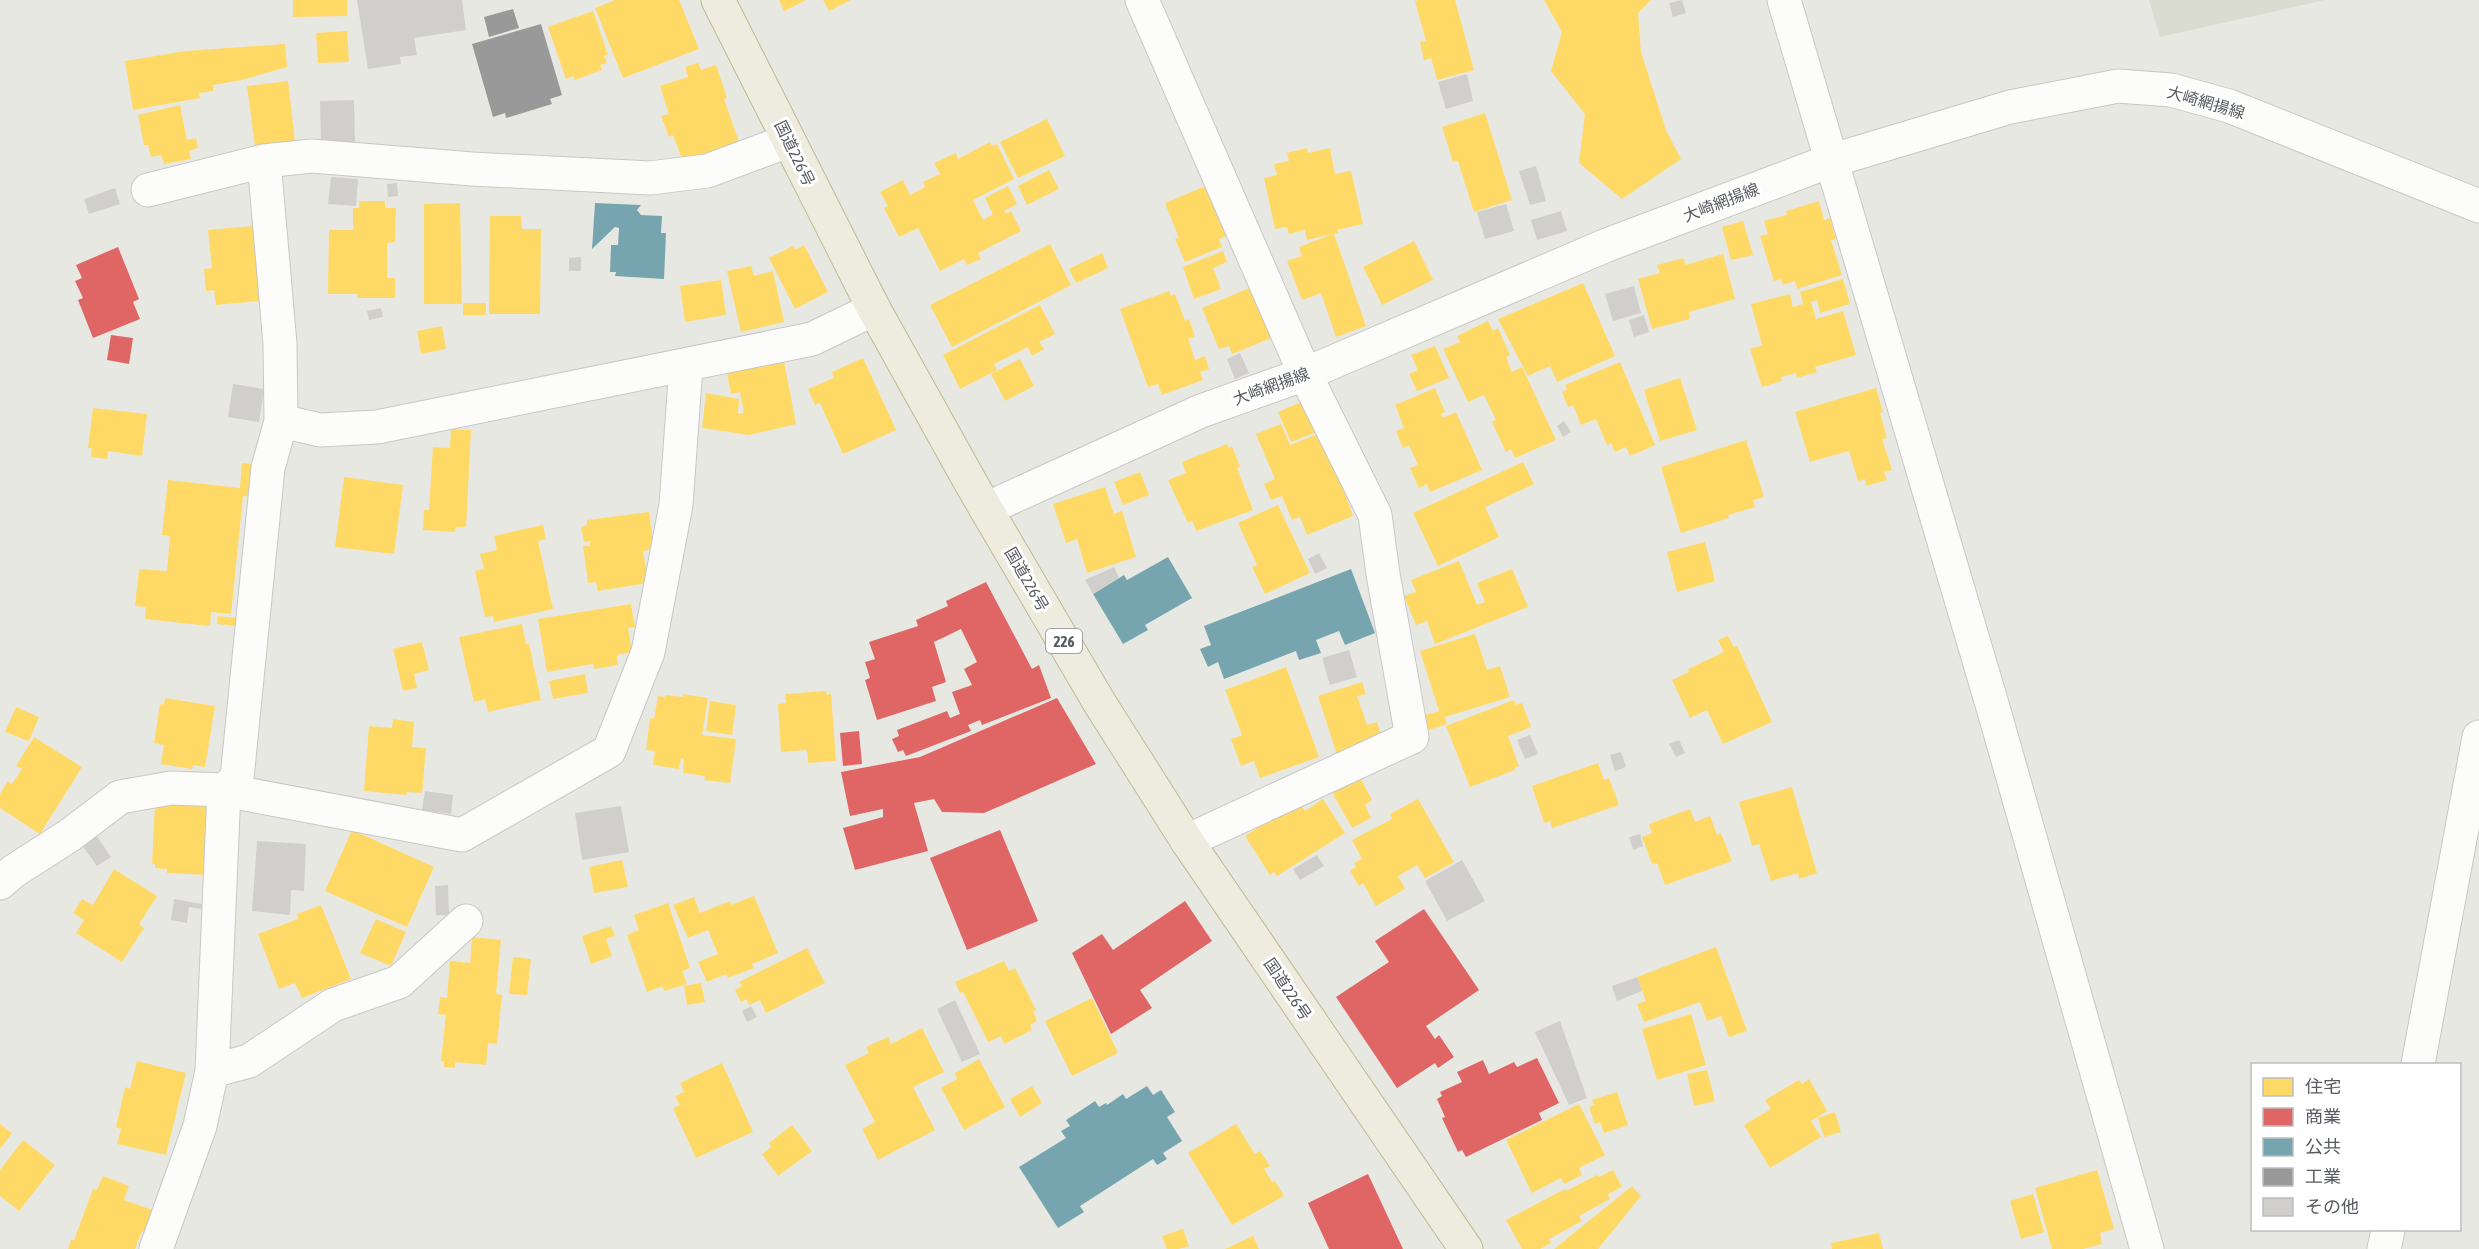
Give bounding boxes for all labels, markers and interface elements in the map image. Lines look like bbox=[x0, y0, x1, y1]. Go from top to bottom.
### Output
street label: 大崎網揚線 bbox=[2165, 82, 2247, 122]
street label: 国道226号 bbox=[771, 117, 819, 189]
street label: 大崎網揚線 bbox=[1680, 179, 1762, 225]
street label: 大崎網揚線 bbox=[1230, 364, 1312, 408]
street label: 国道226号 bbox=[1002, 544, 1052, 614]
road number: 226 bbox=[1046, 629, 1082, 653]
street label: 国道226号 bbox=[1261, 955, 1315, 1023]
legend bbox=[2251, 1063, 2461, 1231]
text: 住宅 bbox=[2305, 1076, 2341, 1097]
text: 商業 bbox=[2305, 1106, 2341, 1127]
text: 公共 bbox=[2305, 1136, 2341, 1157]
text: 工業 bbox=[2305, 1166, 2341, 1187]
text: その他 bbox=[2305, 1196, 2359, 1217]

